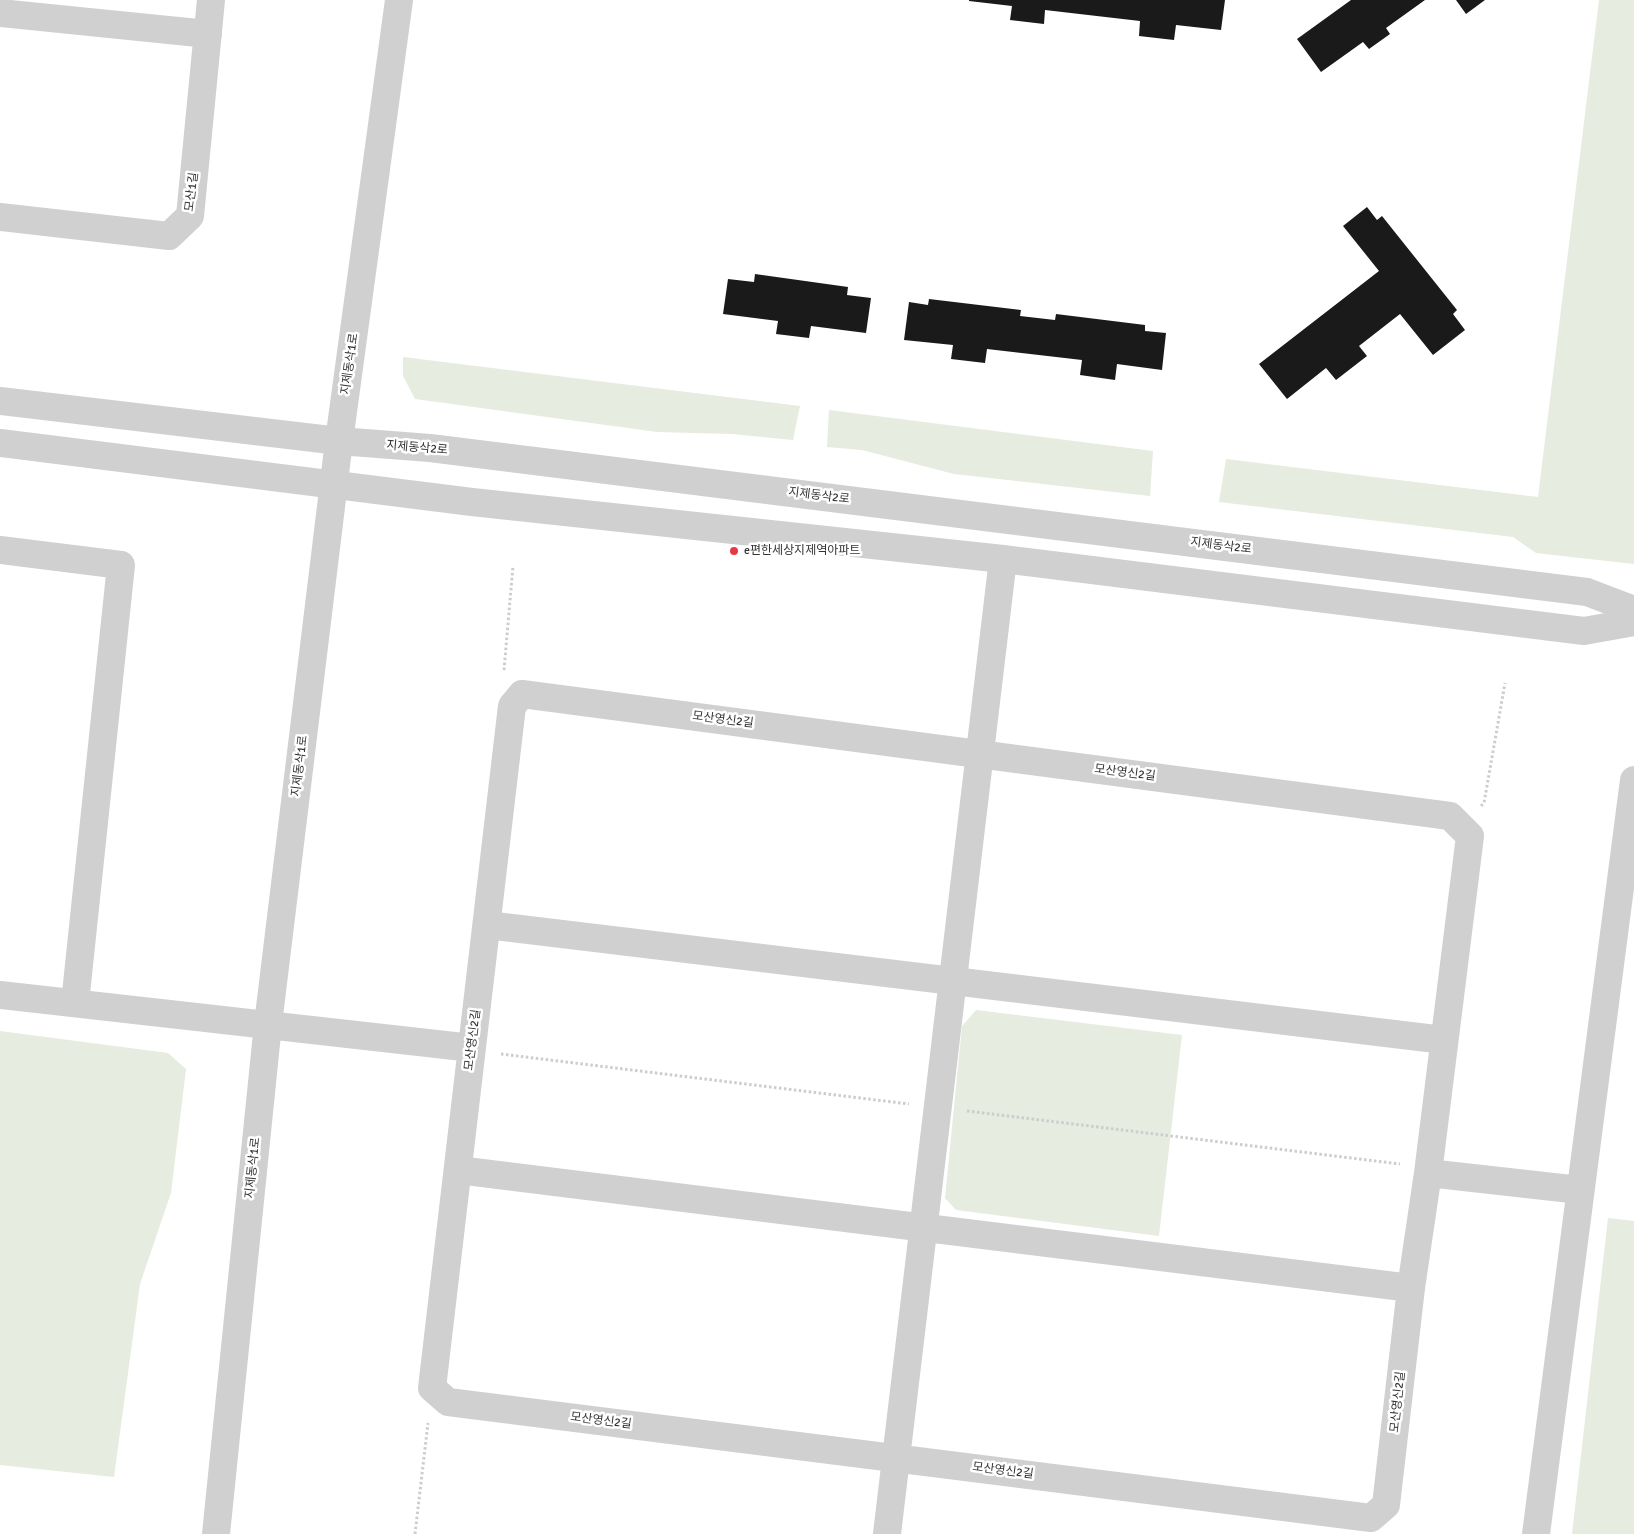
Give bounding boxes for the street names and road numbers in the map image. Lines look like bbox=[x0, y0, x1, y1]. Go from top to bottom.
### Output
street label: 모산1길 bbox=[182, 171, 202, 213]
street label: 지제동삭1로 bbox=[339, 332, 361, 396]
street label: 지제동삭2로 bbox=[386, 438, 448, 458]
street label: 지제동삭2로 bbox=[788, 485, 850, 507]
street label: 지제동삭2로 bbox=[1190, 535, 1252, 557]
street label: 모산영신2길 bbox=[692, 709, 754, 731]
street label: 지제동삭1로 bbox=[289, 735, 311, 797]
street label: 모산영신2길 bbox=[1094, 762, 1156, 784]
street label: 모산영신2길 bbox=[462, 1009, 484, 1071]
street label: 지제동삭1로 bbox=[243, 1137, 263, 1199]
street label: 모산영신2길 bbox=[1388, 1371, 1408, 1433]
street label: 모산영신2길 bbox=[570, 1410, 632, 1432]
street label: 모산영신2길 bbox=[972, 1460, 1034, 1482]

